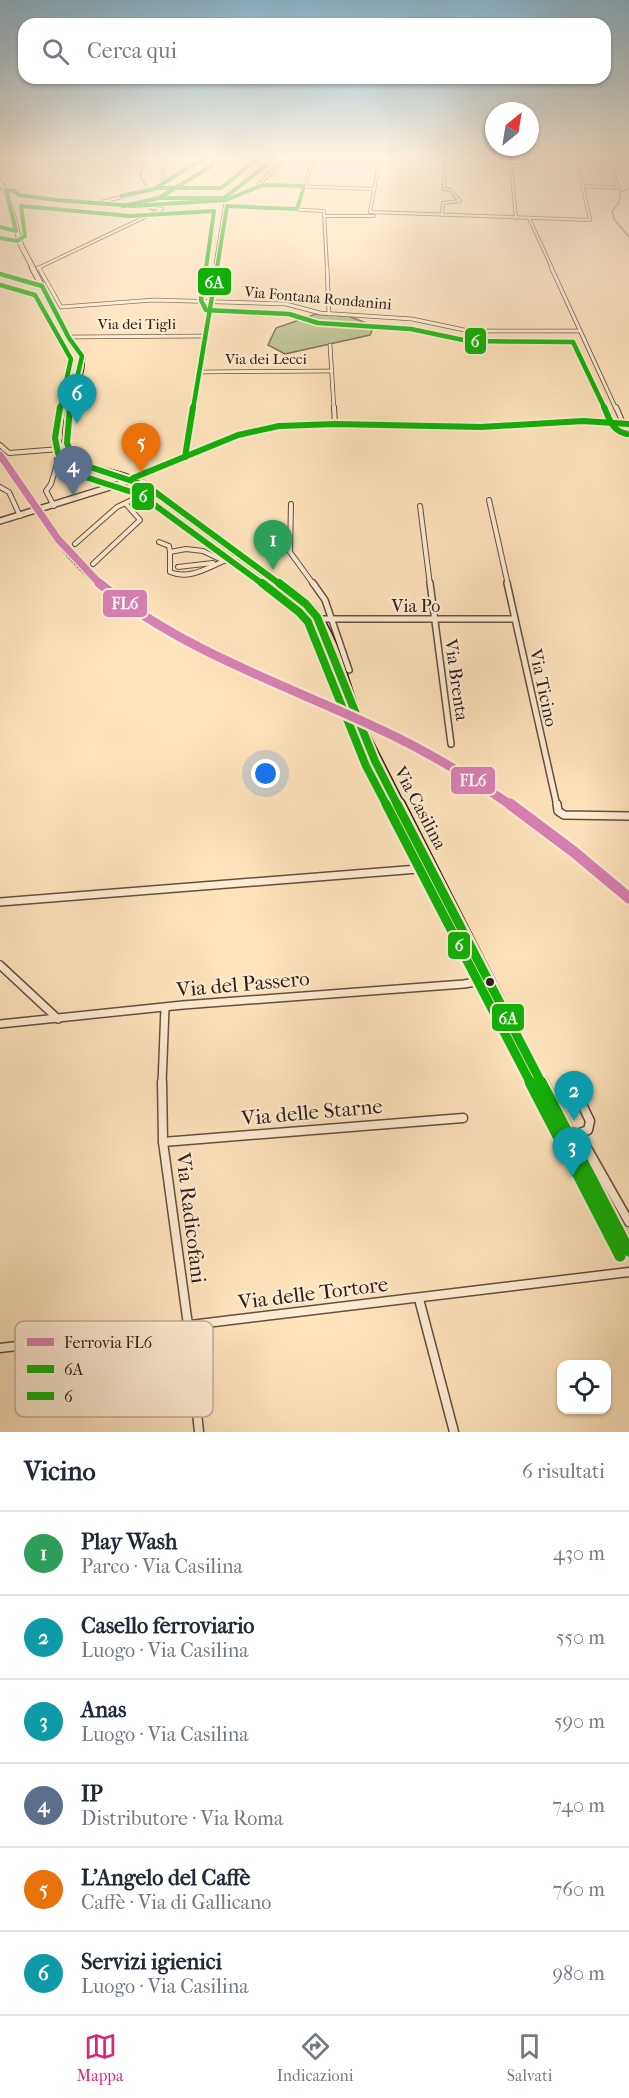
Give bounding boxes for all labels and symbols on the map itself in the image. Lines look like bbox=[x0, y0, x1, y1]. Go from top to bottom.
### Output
north arrow bbox=[485, 102, 539, 156]
line badge: 6A bbox=[197, 267, 232, 296]
text: 6A bbox=[204, 273, 224, 292]
street label: Via Fontana Rondanini bbox=[243, 283, 393, 313]
street label: Via dei Tigli bbox=[97, 315, 177, 333]
line badge: 6 bbox=[464, 327, 487, 355]
text: 6 bbox=[471, 332, 480, 351]
street label: Via dei Lecci bbox=[224, 350, 307, 368]
pin: 6 bbox=[58, 374, 97, 424]
pin: 5 bbox=[122, 424, 160, 473]
pin: 4 bbox=[54, 446, 92, 496]
line badge: 6 bbox=[131, 482, 155, 511]
text: 6 bbox=[139, 487, 148, 506]
pin: 1 bbox=[254, 520, 292, 570]
line badge: FL6 bbox=[102, 589, 148, 618]
text: FL6 bbox=[111, 594, 139, 613]
street label: Via Po bbox=[391, 596, 440, 617]
street label: Via Brenta bbox=[440, 637, 472, 723]
street label: Via Ticino bbox=[524, 646, 561, 729]
your location bbox=[251, 759, 280, 788]
street label: Via Casilina bbox=[389, 762, 451, 854]
line badge: FL6 bbox=[450, 766, 496, 795]
text: FL6 bbox=[459, 771, 487, 790]
line badge: 6 bbox=[447, 931, 471, 960]
text: 6 bbox=[455, 936, 464, 955]
street label: Via del Passero bbox=[174, 966, 311, 1002]
unlabelled marker bbox=[484, 976, 496, 988]
line badge: 6A bbox=[491, 1003, 525, 1032]
text: 6A bbox=[498, 1009, 518, 1028]
pin: 2 bbox=[554, 1072, 594, 1121]
street label: Via delle Starne bbox=[239, 1094, 384, 1130]
pin: 3 bbox=[552, 1128, 592, 1177]
street label: Via Radicofani bbox=[171, 1150, 211, 1285]
street label: Via delle Tortore bbox=[236, 1272, 389, 1314]
legend bbox=[15, 1321, 213, 1417]
text: Ferrovia FL6 bbox=[64, 1333, 153, 1352]
text: 6A bbox=[64, 1360, 84, 1379]
text: 6 bbox=[64, 1387, 73, 1406]

